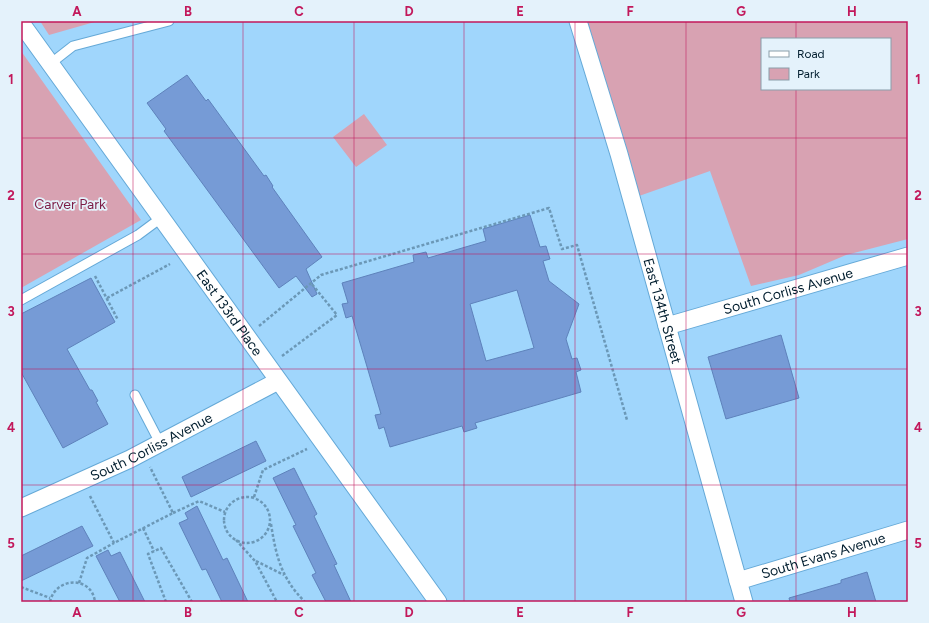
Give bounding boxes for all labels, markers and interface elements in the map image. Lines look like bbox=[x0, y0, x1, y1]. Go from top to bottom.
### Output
text: A bbox=[72, 4, 82, 19]
text: B bbox=[184, 4, 192, 19]
text: C bbox=[294, 4, 304, 19]
text: D bbox=[404, 4, 414, 19]
text: E bbox=[516, 4, 524, 19]
text: F bbox=[626, 4, 634, 19]
text: G bbox=[736, 4, 746, 19]
text: H bbox=[847, 4, 857, 19]
legend bbox=[761, 38, 891, 90]
text: Road bbox=[797, 47, 825, 61]
text: Park bbox=[797, 67, 820, 81]
text: 1 bbox=[8, 72, 14, 87]
text: 1 bbox=[915, 72, 921, 87]
text: 2 bbox=[7, 188, 15, 203]
text: 2 bbox=[914, 188, 922, 203]
park label: Carver Park bbox=[34, 196, 106, 213]
street label: East 134th Street bbox=[639, 256, 685, 366]
street label: South Corliss Avenue bbox=[721, 264, 855, 318]
street label: East 133rd Place bbox=[193, 267, 266, 360]
text: 3 bbox=[7, 304, 15, 319]
text: 3 bbox=[914, 304, 922, 319]
street label: South Corliss Avenue bbox=[88, 409, 216, 485]
text: 4 bbox=[7, 420, 15, 435]
text: 4 bbox=[914, 420, 922, 435]
street label: South Evans Avenue bbox=[759, 529, 888, 583]
text: 5 bbox=[7, 536, 15, 551]
text: 5 bbox=[914, 536, 922, 551]
text: A bbox=[72, 605, 82, 620]
text: B bbox=[184, 605, 192, 620]
text: C bbox=[294, 605, 304, 620]
text: D bbox=[404, 605, 414, 620]
text: E bbox=[516, 605, 524, 620]
text: F bbox=[626, 605, 634, 620]
text: G bbox=[736, 605, 746, 620]
text: H bbox=[847, 605, 857, 620]

